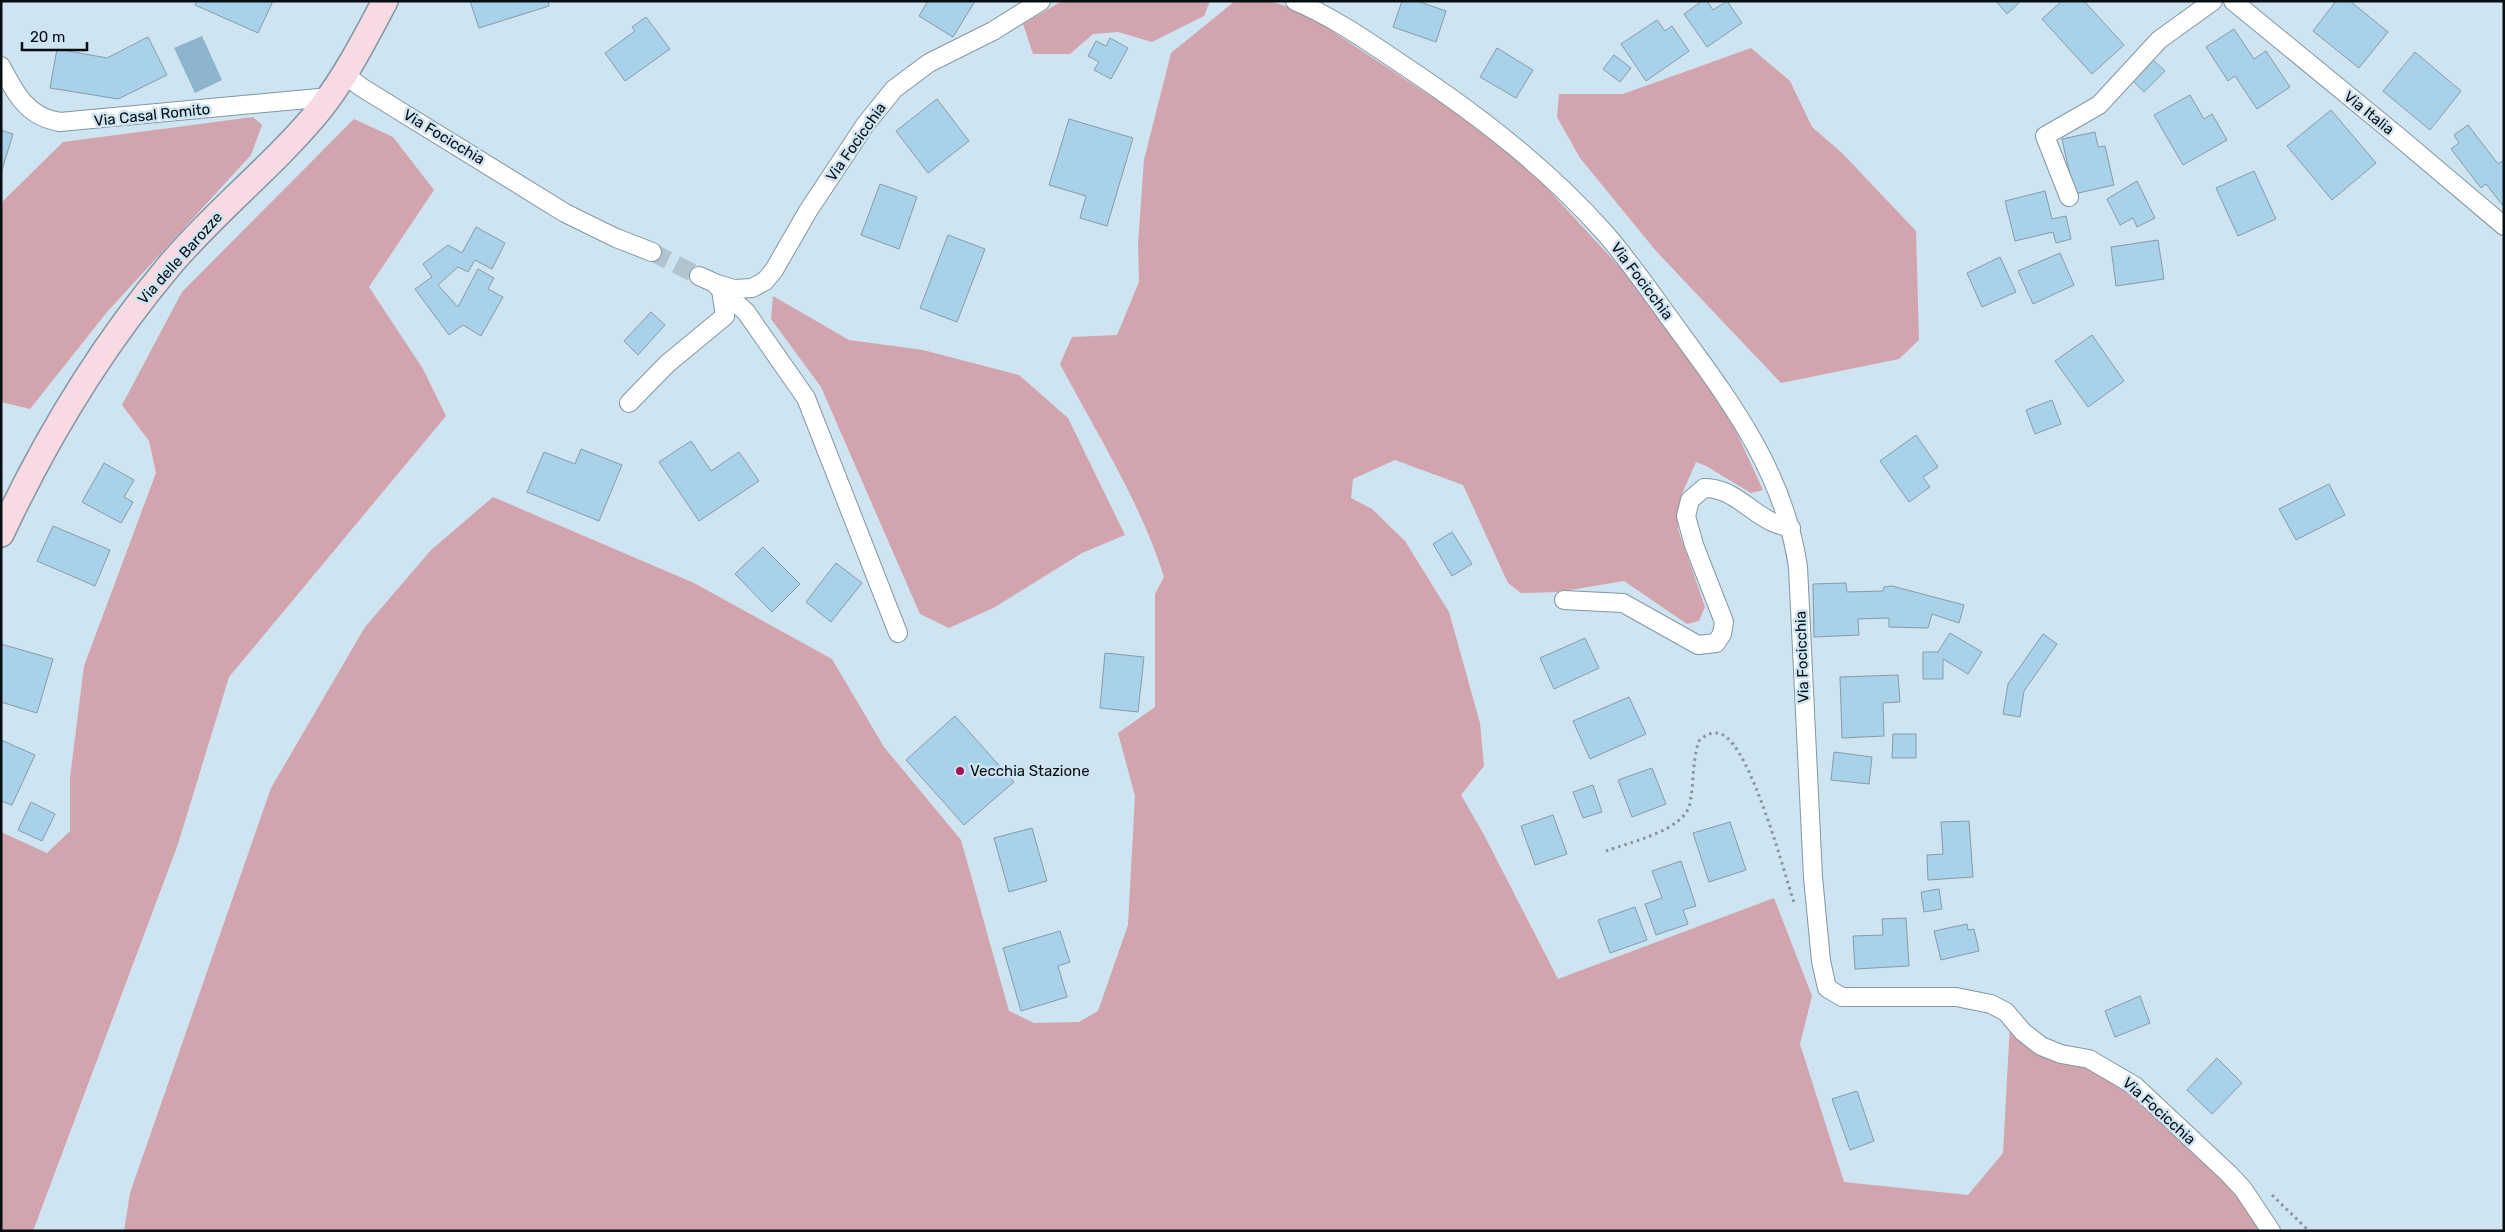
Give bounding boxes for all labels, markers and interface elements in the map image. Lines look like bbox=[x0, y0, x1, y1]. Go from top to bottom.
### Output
scale bar bbox=[22, 20, 88, 52]
text: 20 m bbox=[30, 28, 65, 46]
street label: Via Italia bbox=[2340, 87, 2398, 139]
street label: Via Focicchia bbox=[822, 99, 890, 185]
street label: Via Casal Romito bbox=[93, 100, 211, 130]
street label: Via Focicchia bbox=[400, 106, 488, 168]
street label: Via delle Barozze bbox=[134, 208, 226, 308]
street label: Via Focicchia bbox=[1607, 239, 1677, 323]
street label: Via Focicchia bbox=[1791, 611, 1813, 703]
place label: Vecchia Stazione bbox=[970, 762, 1090, 780]
marker: Vecchia Stazione bbox=[954, 765, 966, 777]
street label: Via Focicchia bbox=[2119, 1074, 2199, 1148]

